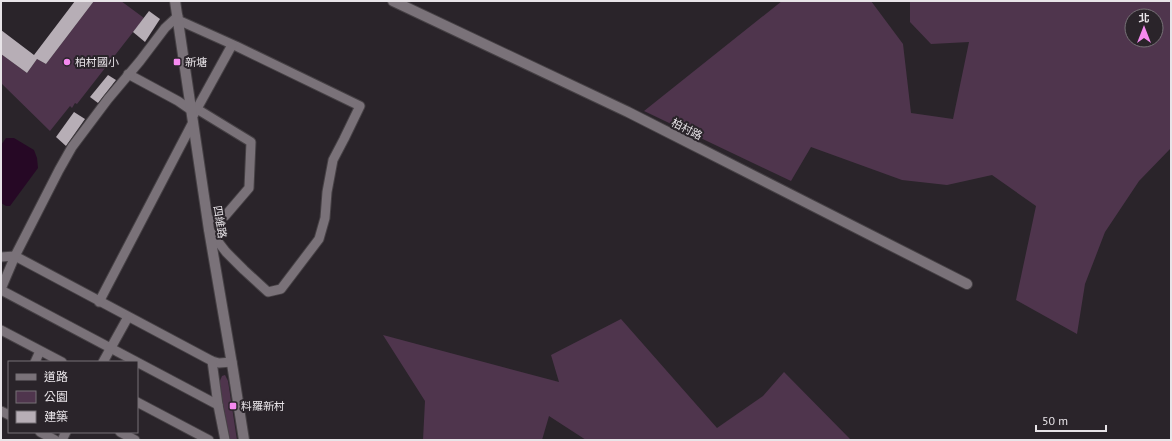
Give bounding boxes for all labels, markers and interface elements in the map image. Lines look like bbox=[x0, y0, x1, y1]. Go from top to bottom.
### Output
north arrow bbox=[1124, 8, 1164, 48]
text: 北 bbox=[1139, 11, 1150, 25]
place label: 柏村國小 bbox=[75, 55, 119, 69]
place label: 新塘 bbox=[185, 55, 207, 69]
marker: 柏村國小 bbox=[62, 57, 72, 67]
marker: 新塘 bbox=[172, 57, 182, 67]
street label: 柏村路 bbox=[669, 115, 705, 143]
street label: 四維路 bbox=[211, 205, 229, 239]
legend bbox=[8, 361, 138, 433]
text: 道路 bbox=[44, 369, 68, 384]
text: 公園 bbox=[44, 389, 68, 404]
place label: 料羅新村 bbox=[241, 399, 285, 413]
marker: 料羅新村 bbox=[228, 401, 238, 411]
scale bar bbox=[1036, 407, 1106, 433]
text: 建築 bbox=[44, 409, 68, 424]
text: 50 m bbox=[1042, 413, 1068, 428]

